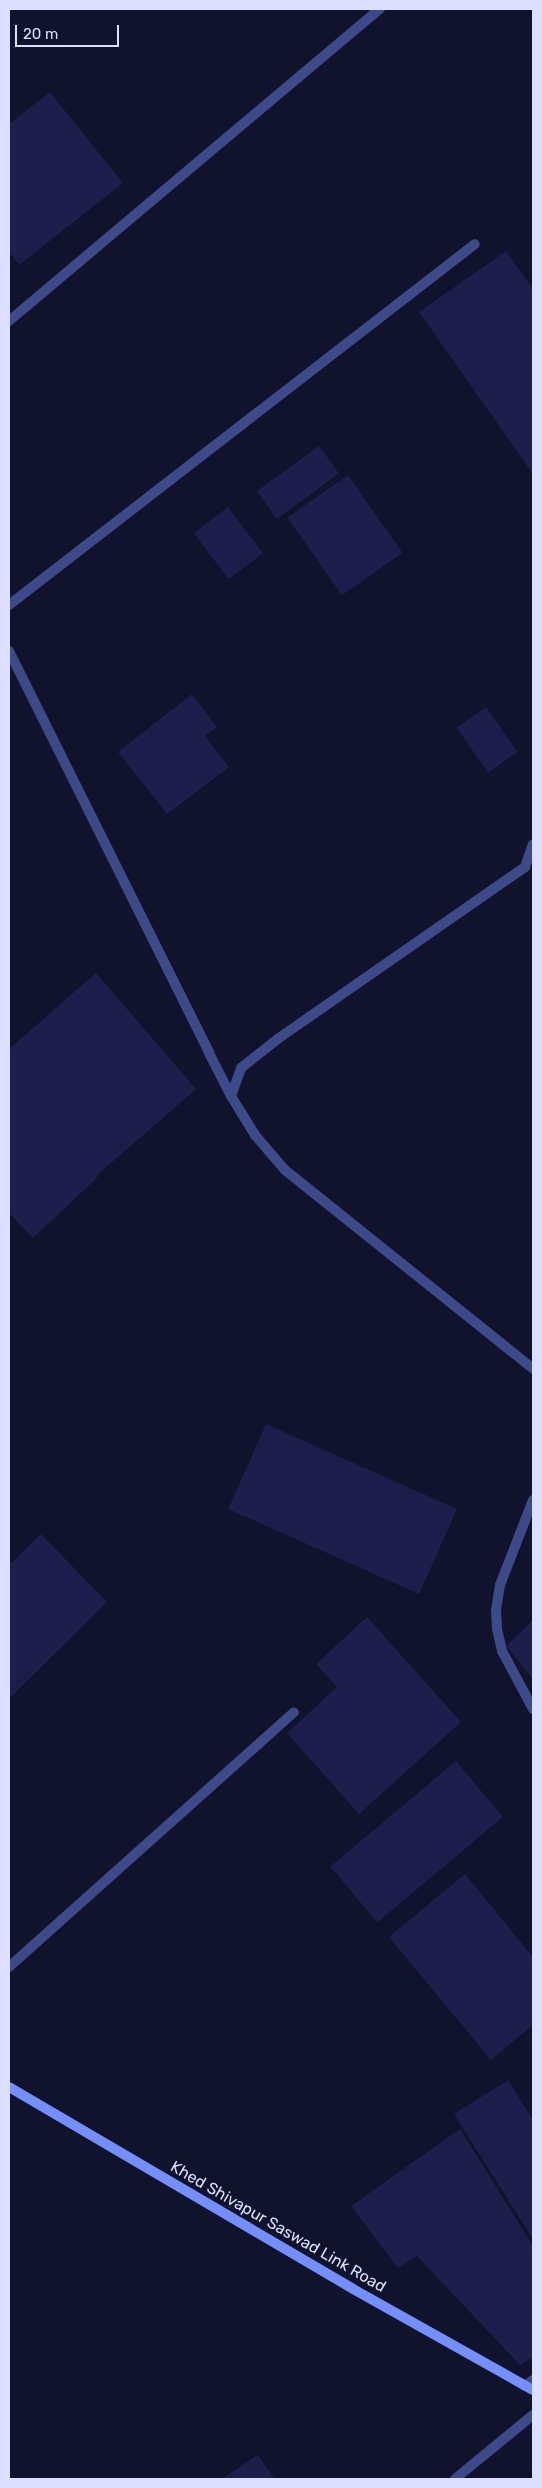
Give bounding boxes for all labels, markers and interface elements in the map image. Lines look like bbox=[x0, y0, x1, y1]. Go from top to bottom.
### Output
scale bar bbox=[18, 15, 121, 47]
text: 20 m bbox=[23, 25, 58, 43]
street label: Khed Shivapur Saswad Link Road bbox=[167, 2157, 389, 2297]

